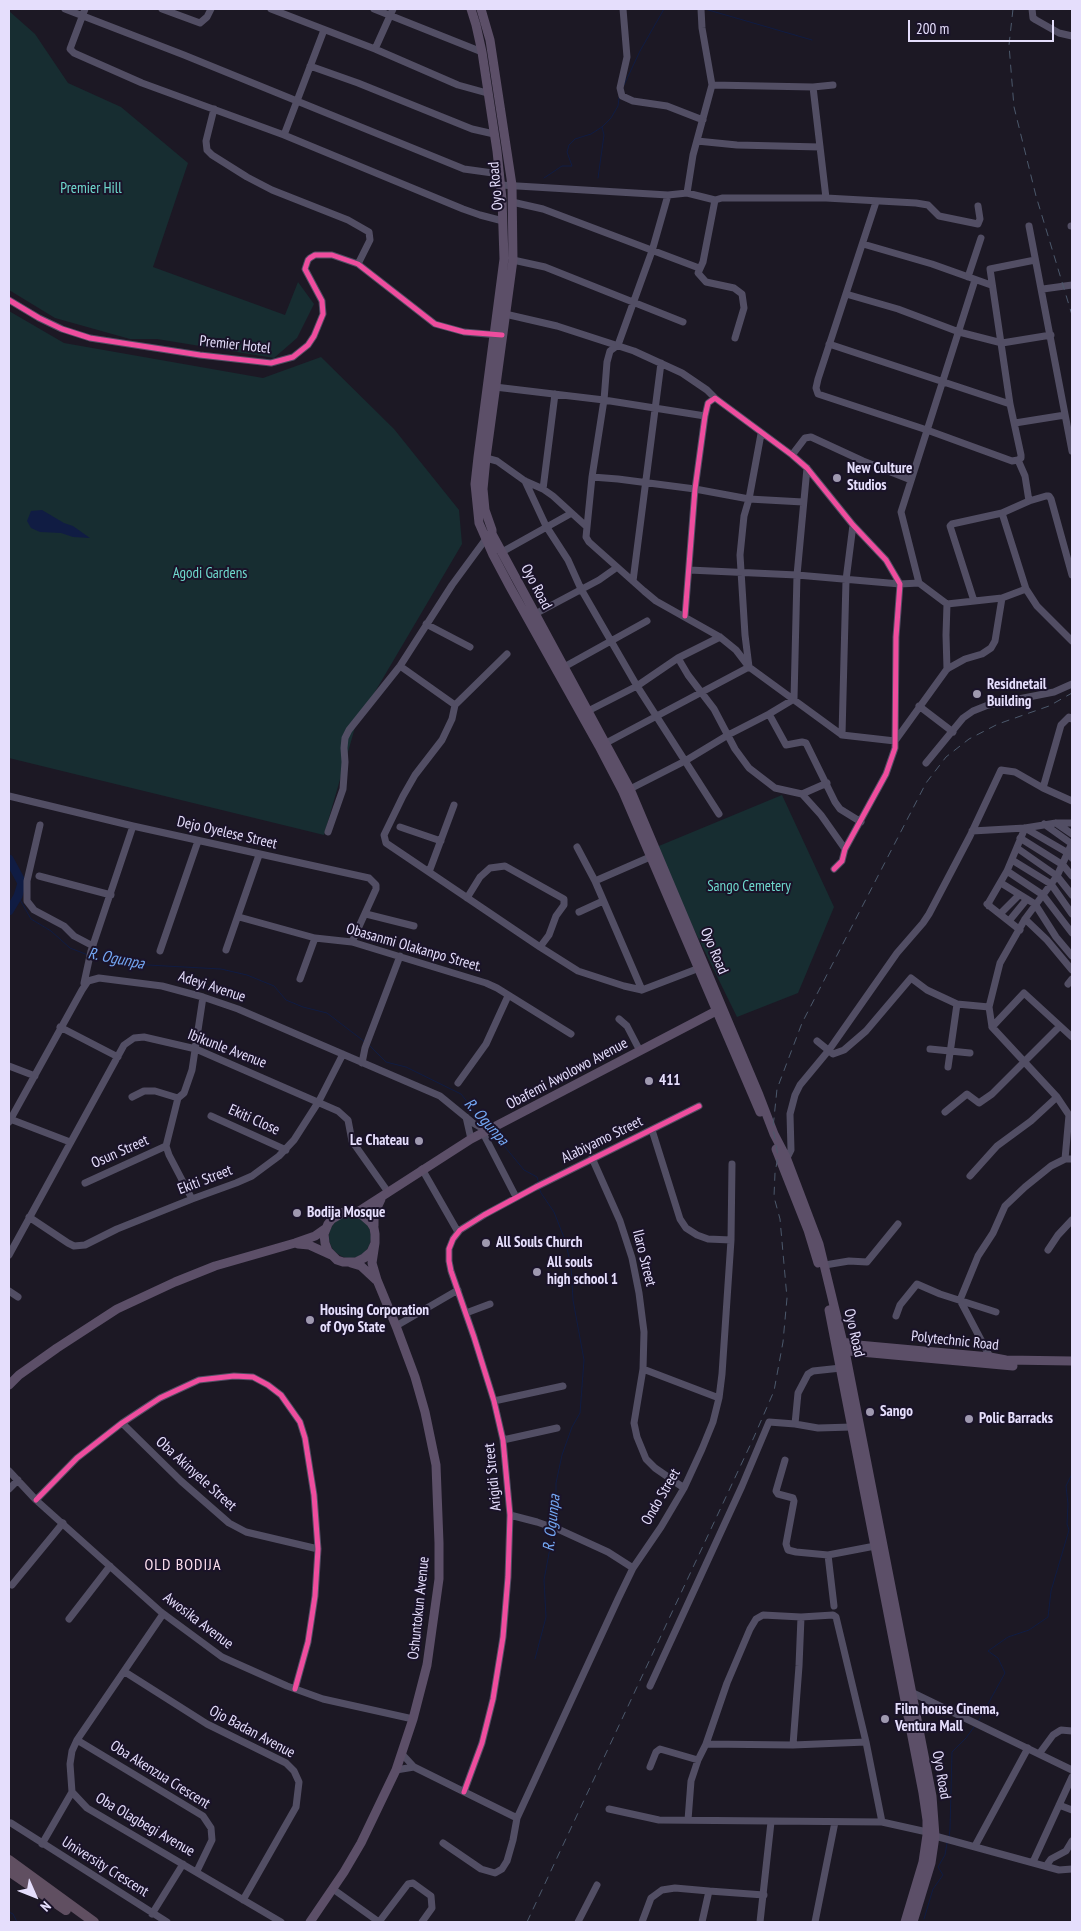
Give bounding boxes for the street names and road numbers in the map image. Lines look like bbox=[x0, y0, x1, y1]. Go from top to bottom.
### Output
street label: Oyo Road bbox=[485, 161, 507, 211]
street label: Premier Hotel bbox=[199, 332, 271, 358]
street label: Oyo Road bbox=[517, 561, 555, 613]
street label: Dejo Oyelese Street bbox=[175, 813, 279, 853]
street label: Obasanmi Olakanpo Street. bbox=[344, 920, 484, 976]
street label: Oyo Road bbox=[696, 925, 732, 977]
street label: Adeyi Avenue bbox=[176, 968, 248, 1006]
street label: Ibikunle Avenue bbox=[185, 1026, 269, 1072]
street label: Obafemi Awolowo Avenue bbox=[503, 1034, 631, 1114]
street label: Ekiti Close bbox=[226, 1101, 282, 1139]
street label: Alabiyamo Street bbox=[558, 1113, 646, 1167]
street label: Osun Street bbox=[89, 1131, 151, 1173]
street label: Ekiti Street bbox=[175, 1161, 235, 1199]
street label: Ilaro Street bbox=[628, 1228, 660, 1288]
street label: Oyo Road bbox=[840, 1307, 868, 1359]
street label: Polytechnic Road bbox=[910, 1327, 1000, 1355]
street label: Oba Akinyele Street bbox=[152, 1433, 240, 1515]
street label: Arigidi Street bbox=[480, 1442, 506, 1512]
street label: Ondo Street bbox=[638, 1466, 684, 1528]
street label: Oshuntokun Avenue bbox=[405, 1556, 433, 1660]
street label: Awosika Avenue bbox=[159, 1589, 237, 1653]
street label: Ojo Badan Avenue bbox=[206, 1702, 298, 1762]
street label: Oba Akenzua Crescent bbox=[107, 1737, 213, 1813]
street label: Oyo Road bbox=[928, 1749, 954, 1801]
street label: Oba Olagbegi Avenue bbox=[92, 1789, 198, 1861]
street label: University Crescent bbox=[58, 1833, 152, 1901]

